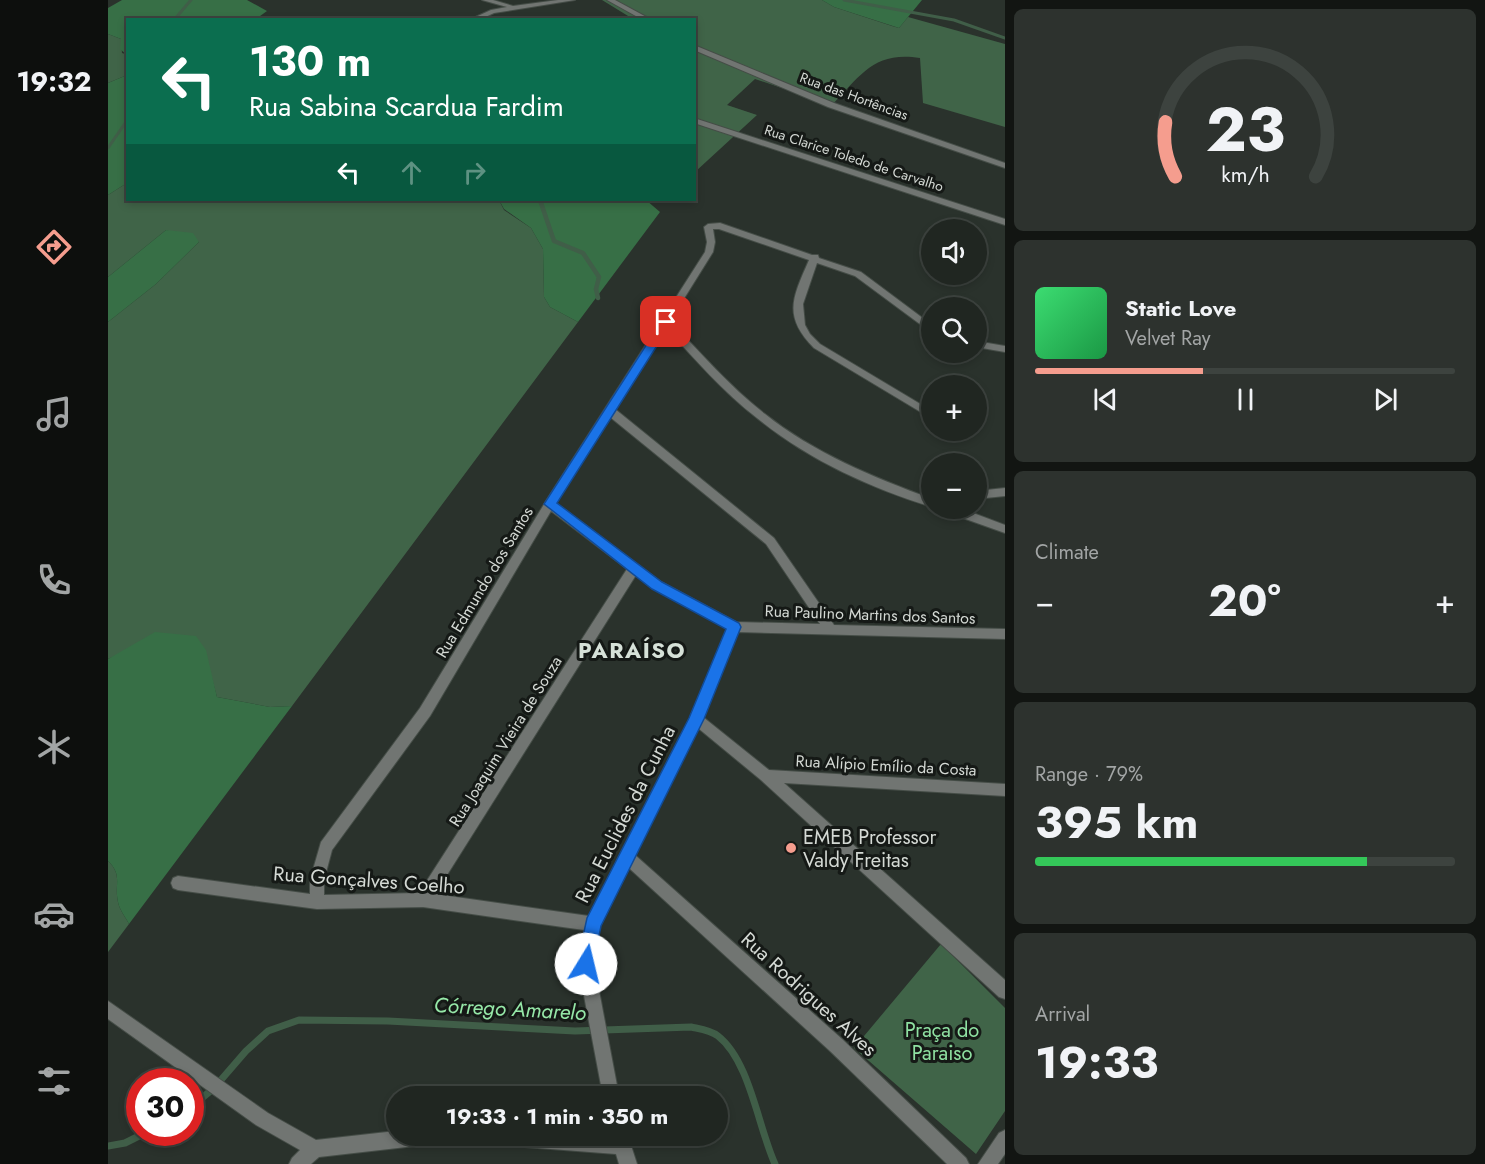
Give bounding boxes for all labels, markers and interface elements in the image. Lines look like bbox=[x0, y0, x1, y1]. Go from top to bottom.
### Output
text: 130 m bbox=[249, 31, 371, 92]
icon: left bbox=[150, 42, 228, 120]
text: 19:32 bbox=[17, 62, 91, 101]
street label: Rua das Hortências bbox=[797, 67, 911, 125]
text: 23 bbox=[1205, 84, 1285, 174]
text: Rua Sabina Scardua Fardim bbox=[249, 87, 564, 126]
street label: Rua Clarice Toledo de Carvalho bbox=[762, 120, 946, 197]
icon: left bbox=[332, 156, 365, 189]
icon: ahead bbox=[395, 156, 428, 189]
icon: right bbox=[458, 156, 491, 189]
text: km/h bbox=[1221, 159, 1269, 190]
map controls bbox=[921, 219, 987, 519]
button: sound bbox=[921, 219, 987, 285]
icon: directions bbox=[33, 226, 75, 268]
text: Static Love bbox=[1125, 292, 1236, 324]
pin bbox=[640, 296, 691, 347]
button: search bbox=[921, 297, 987, 363]
icon: arrive bbox=[649, 305, 682, 338]
text: Velvet Ray bbox=[1125, 324, 1211, 353]
button: + bbox=[921, 375, 987, 441]
icon: previous bbox=[1089, 383, 1122, 416]
icon: pause bbox=[1229, 383, 1262, 416]
icon: next bbox=[1369, 383, 1402, 416]
icon: music bbox=[33, 393, 75, 435]
button: − bbox=[921, 453, 987, 519]
street label: Rua Edmundo dos Santos bbox=[430, 502, 539, 662]
text: Climate bbox=[1035, 538, 1099, 567]
icon: phone bbox=[33, 559, 75, 601]
text: 20° bbox=[1208, 568, 1281, 633]
text: − bbox=[1035, 578, 1054, 625]
text: + bbox=[1435, 578, 1455, 625]
street label: Rua Paulino Martins dos Santos bbox=[764, 599, 976, 630]
district label: PARAÍSO bbox=[578, 634, 686, 666]
street label: Rua Joaquim Vieira de Souza bbox=[443, 652, 567, 831]
street label: Rua Euclides da Cunha bbox=[568, 720, 683, 908]
icon: climate bbox=[33, 726, 75, 768]
street label: Rua Alípio Emílio da Costa bbox=[795, 749, 977, 782]
text: Range · 79% bbox=[1035, 760, 1143, 789]
text: 395 km bbox=[1035, 790, 1198, 855]
place label: EMEB Professor Valdy Freitas bbox=[803, 823, 936, 875]
marker: EMEB Professor Valdy Freitas bbox=[784, 841, 798, 855]
street label: Rua Gonçalves Coelho bbox=[272, 859, 466, 902]
icon: car bbox=[33, 893, 75, 935]
street label: Rua Rodrigues Alves bbox=[734, 925, 883, 1063]
position arrow bbox=[554, 932, 618, 996]
water label: Córrego Amarelo bbox=[433, 990, 587, 1028]
text: Arrival bbox=[1035, 1000, 1090, 1029]
park label: Praça do Paraiso bbox=[905, 1016, 979, 1068]
text: 19:33 bbox=[1035, 1030, 1158, 1095]
icon: filters bbox=[33, 1060, 75, 1102]
speed limit sign: 30 bbox=[126, 1068, 204, 1146]
text: 19:33 · 1 min · 350 m bbox=[446, 1100, 668, 1132]

